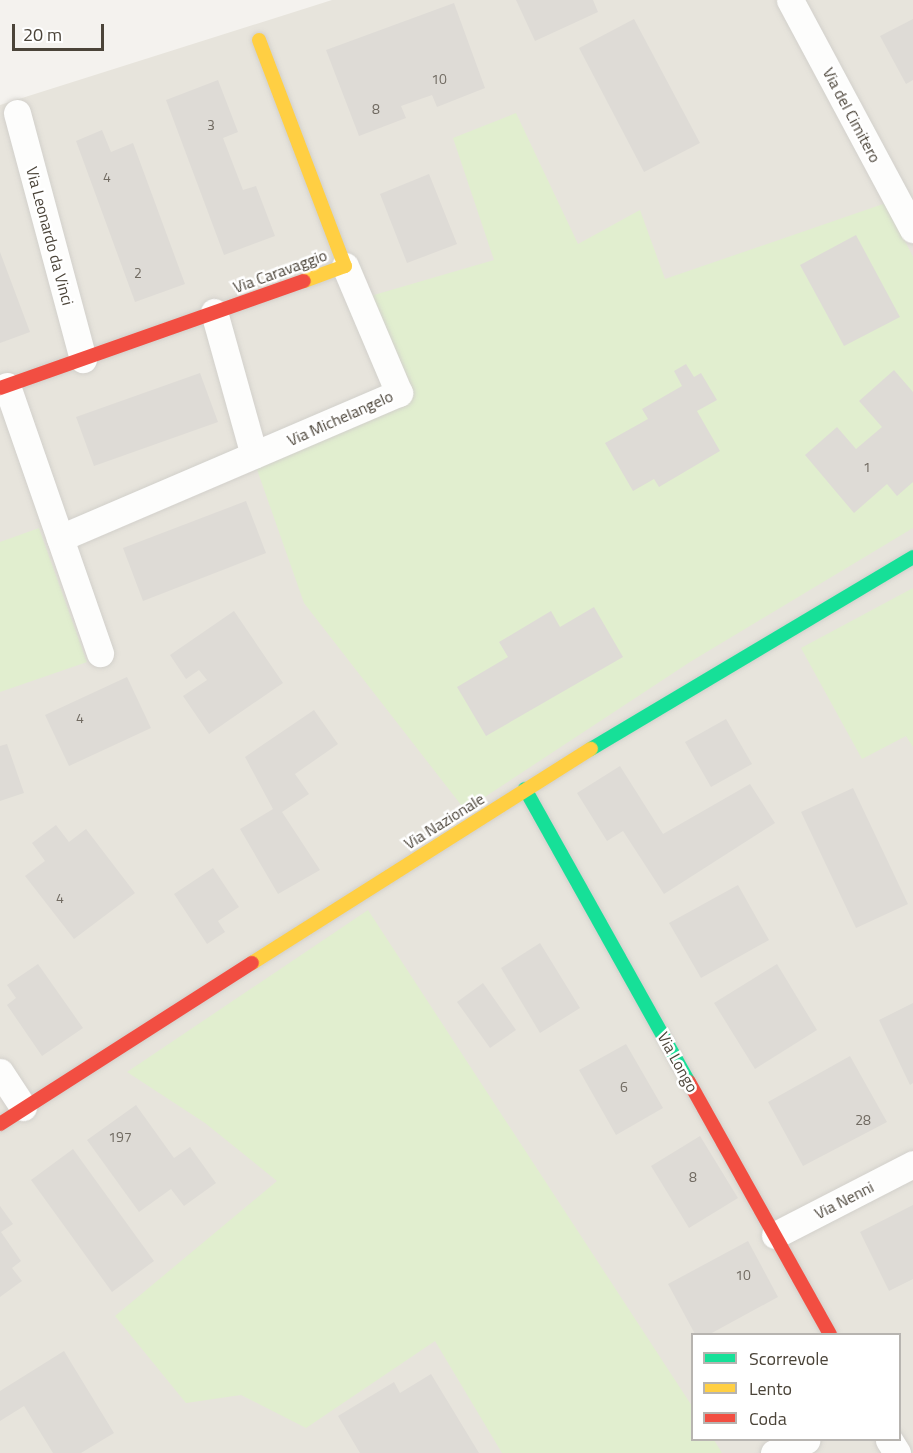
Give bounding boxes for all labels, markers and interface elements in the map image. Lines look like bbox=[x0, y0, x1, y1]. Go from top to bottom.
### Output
scale bar bbox=[15, 12, 106, 50]
text: 20 m bbox=[23, 21, 62, 48]
street label: Via del Cimitero bbox=[819, 64, 885, 166]
house number: 10 bbox=[431, 71, 447, 87]
house number: 8 bbox=[372, 101, 380, 117]
house number: 3 bbox=[207, 117, 215, 133]
street label: Via Leonardo da Vinci bbox=[22, 165, 78, 307]
house number: 4 bbox=[103, 169, 111, 185]
street label: Via Caravaggio bbox=[230, 245, 330, 297]
house number: 2 bbox=[134, 265, 142, 281]
street label: Via Michelangelo bbox=[284, 386, 396, 450]
house number: 1 bbox=[863, 459, 871, 475]
house number: 4 bbox=[76, 710, 84, 726]
street label: Via Nazionale bbox=[400, 789, 488, 853]
house number: 4 bbox=[56, 890, 64, 906]
street label: Via Longo bbox=[654, 1029, 702, 1095]
house number: 6 bbox=[620, 1079, 628, 1095]
house number: 28 bbox=[855, 1112, 871, 1128]
house number: 197 bbox=[108, 1129, 132, 1145]
house number: 8 bbox=[689, 1169, 697, 1185]
street label: Via Nenni bbox=[811, 1177, 877, 1223]
house number: 10 bbox=[735, 1267, 751, 1283]
legend bbox=[691, 1333, 901, 1441]
text: Scorrevole bbox=[749, 1345, 828, 1372]
text: Lento bbox=[749, 1375, 792, 1402]
text: Coda bbox=[749, 1405, 787, 1432]

